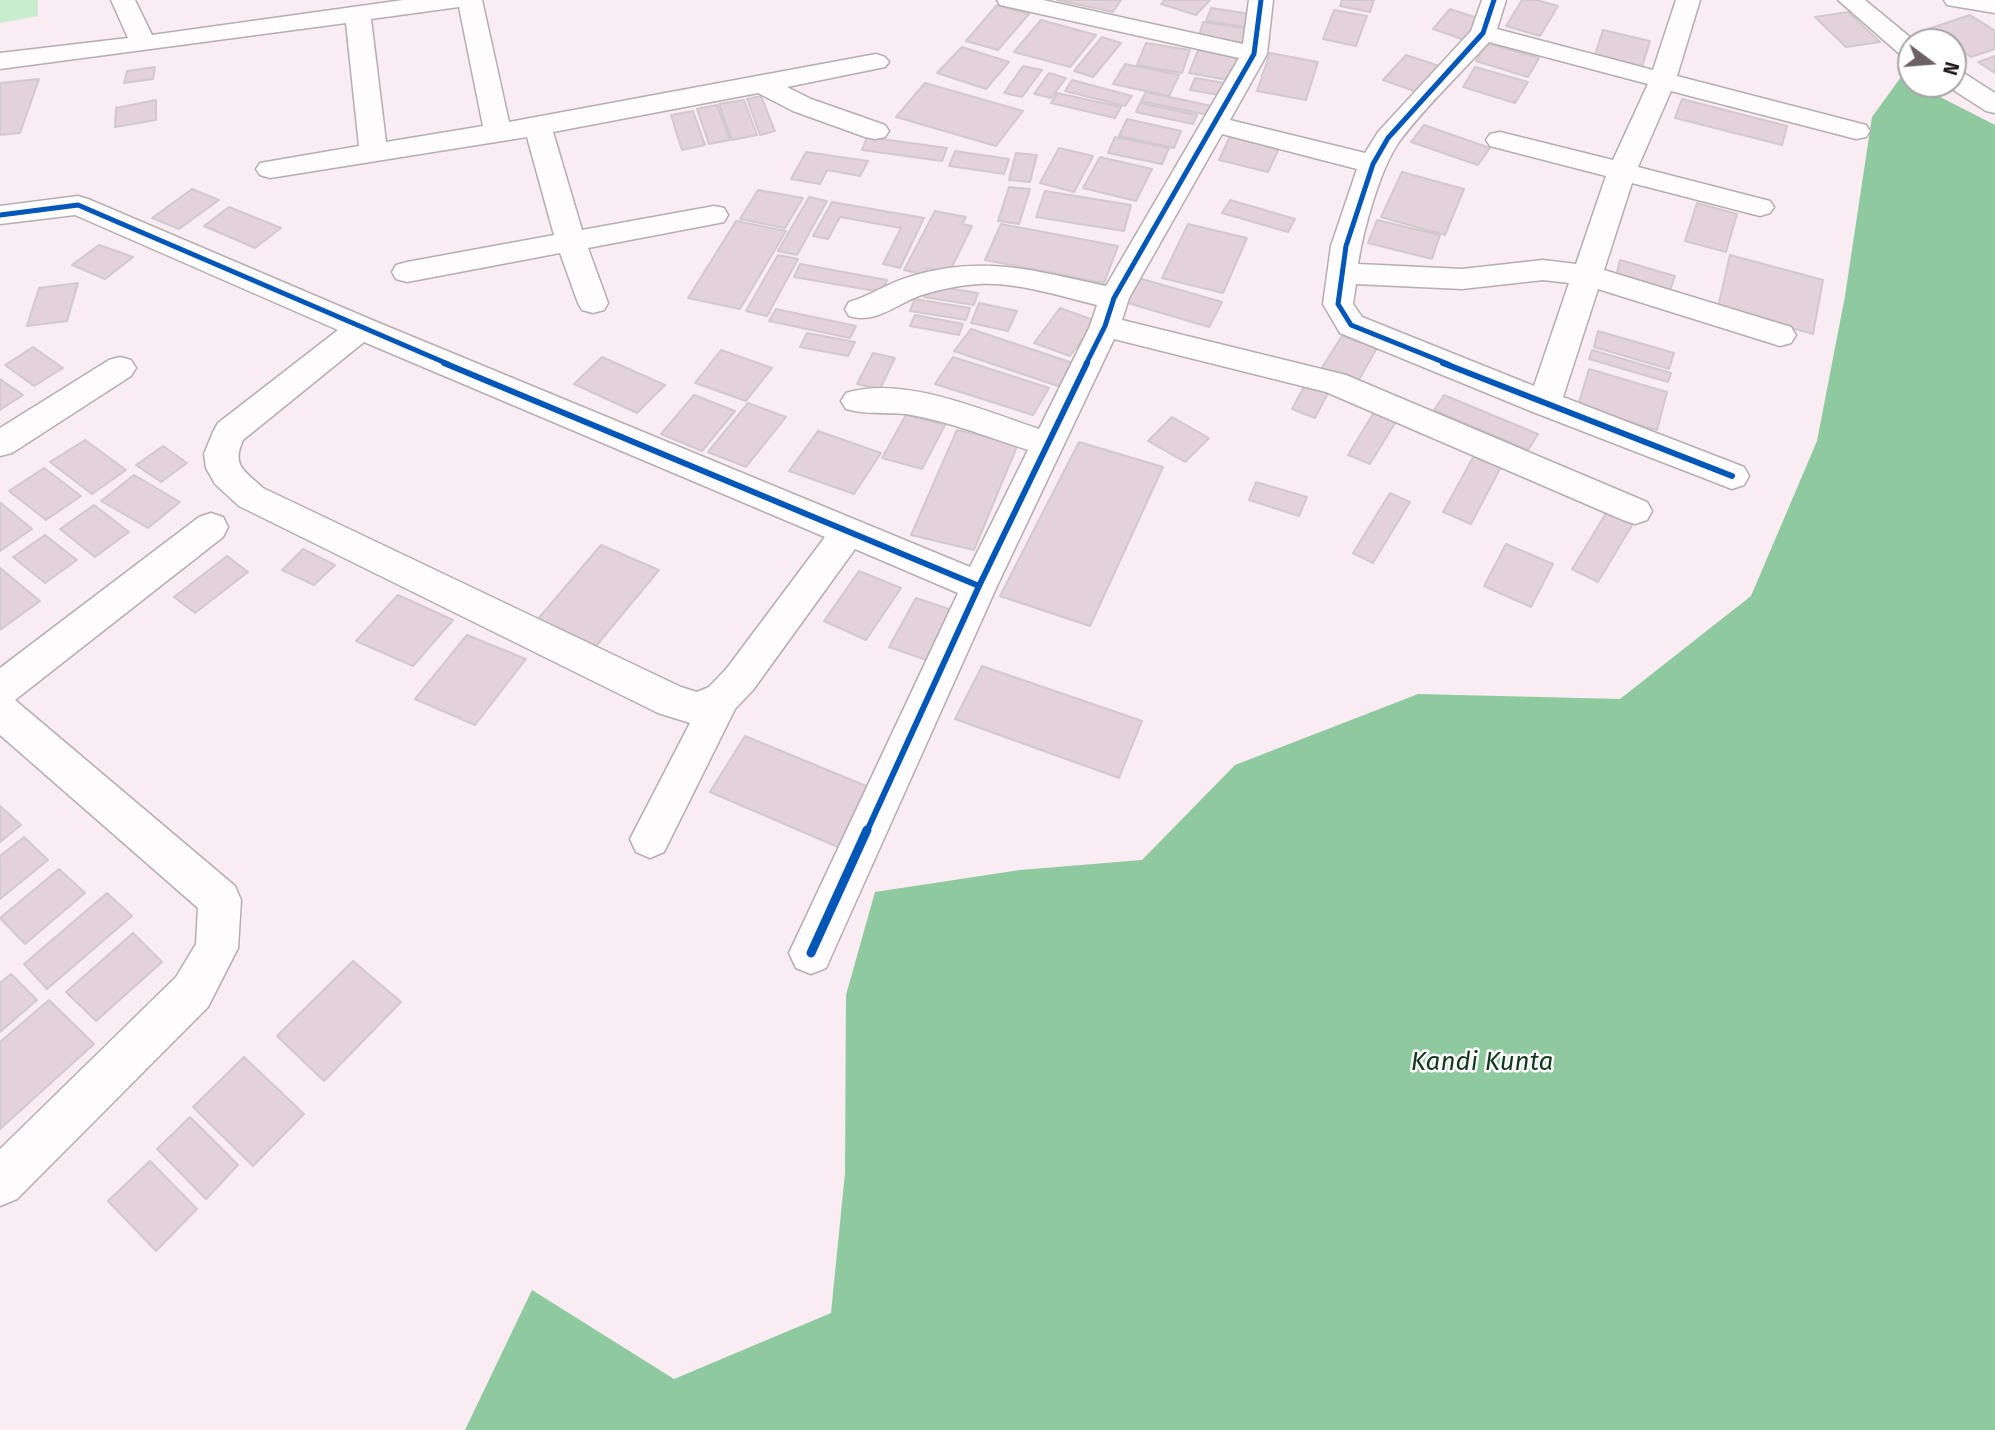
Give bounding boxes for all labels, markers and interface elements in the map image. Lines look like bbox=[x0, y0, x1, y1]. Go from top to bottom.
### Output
north arrow bbox=[1897, 28, 1967, 98]
text: N bbox=[1938, 59, 1964, 78]
water label: Kandi Kunta bbox=[1411, 1047, 1553, 1079]

